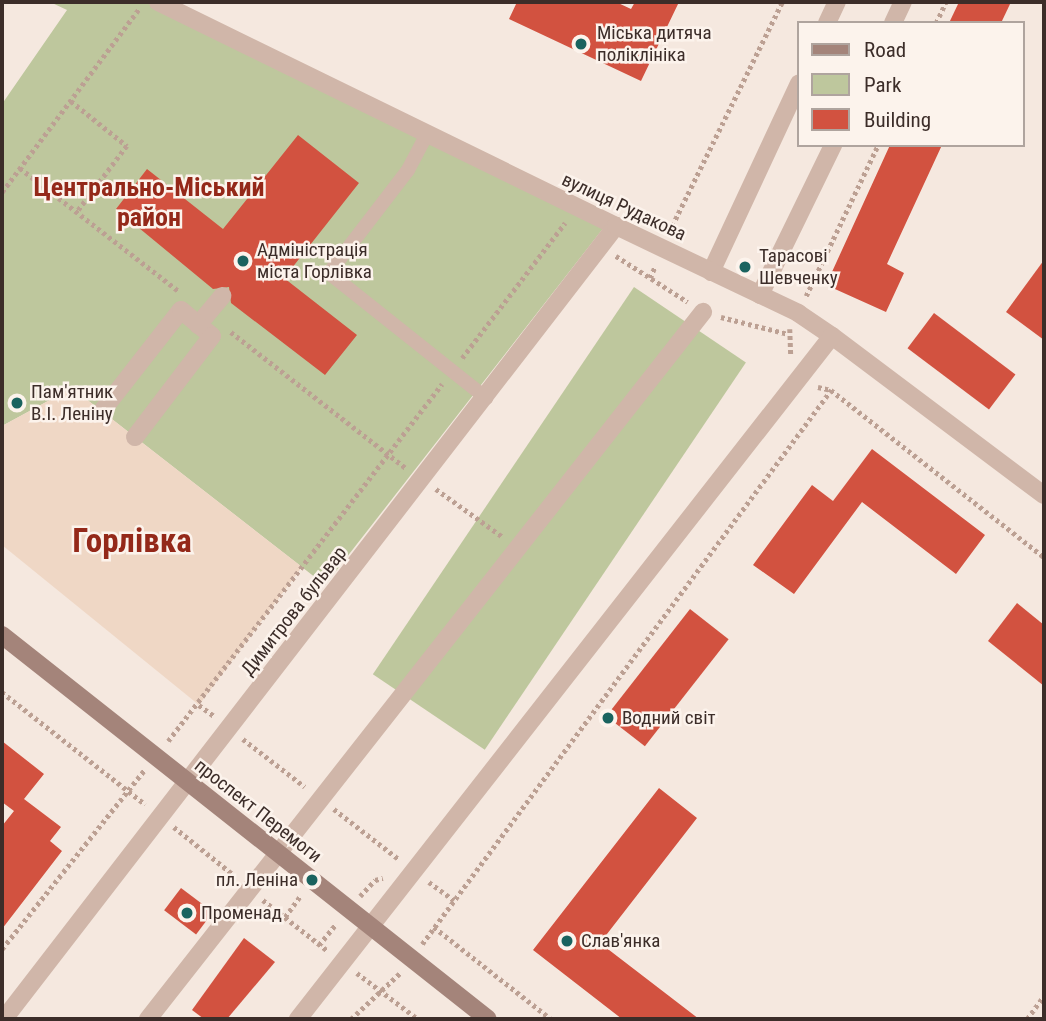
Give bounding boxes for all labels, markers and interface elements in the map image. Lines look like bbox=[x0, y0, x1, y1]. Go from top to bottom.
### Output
legend bbox=[797, 21, 1025, 147]
place label: Міська дитяча поліклініка bbox=[597, 22, 712, 66]
marker: Міська дитяча поліклініка bbox=[571, 34, 591, 54]
text: Road bbox=[864, 38, 906, 62]
text: Park bbox=[864, 73, 901, 97]
text: Building bbox=[864, 108, 931, 132]
street label: вулиця Рудакова bbox=[558, 168, 690, 246]
district label: Центрально-Міський район bbox=[34, 172, 264, 234]
place label: Адміністрація міста Горлівка bbox=[257, 239, 372, 283]
place label: Тарасові Шевченку bbox=[759, 245, 838, 289]
marker: Адміністрація міста Горлівка bbox=[235, 253, 251, 269]
marker: Тарасові Шевченку bbox=[737, 259, 753, 275]
place label: Пам'ятник В.І. Леніну bbox=[31, 381, 113, 425]
marker: Пам'ятник В.І. Леніну bbox=[9, 395, 25, 411]
district label: Горлівка bbox=[72, 521, 192, 561]
street label: Димитрова бульвар bbox=[236, 542, 352, 680]
place label: Водний світ bbox=[622, 707, 716, 729]
marker: Водний світ bbox=[600, 710, 616, 726]
street label: проспект Перемоги bbox=[190, 754, 326, 868]
place label: пл. Леніна bbox=[216, 869, 298, 891]
marker: пл. Леніна bbox=[304, 872, 320, 888]
place label: Променад bbox=[201, 902, 282, 924]
marker: Променад bbox=[179, 905, 195, 921]
place label: Слав'янка bbox=[581, 930, 660, 952]
marker: Слав'янка bbox=[559, 933, 575, 949]

